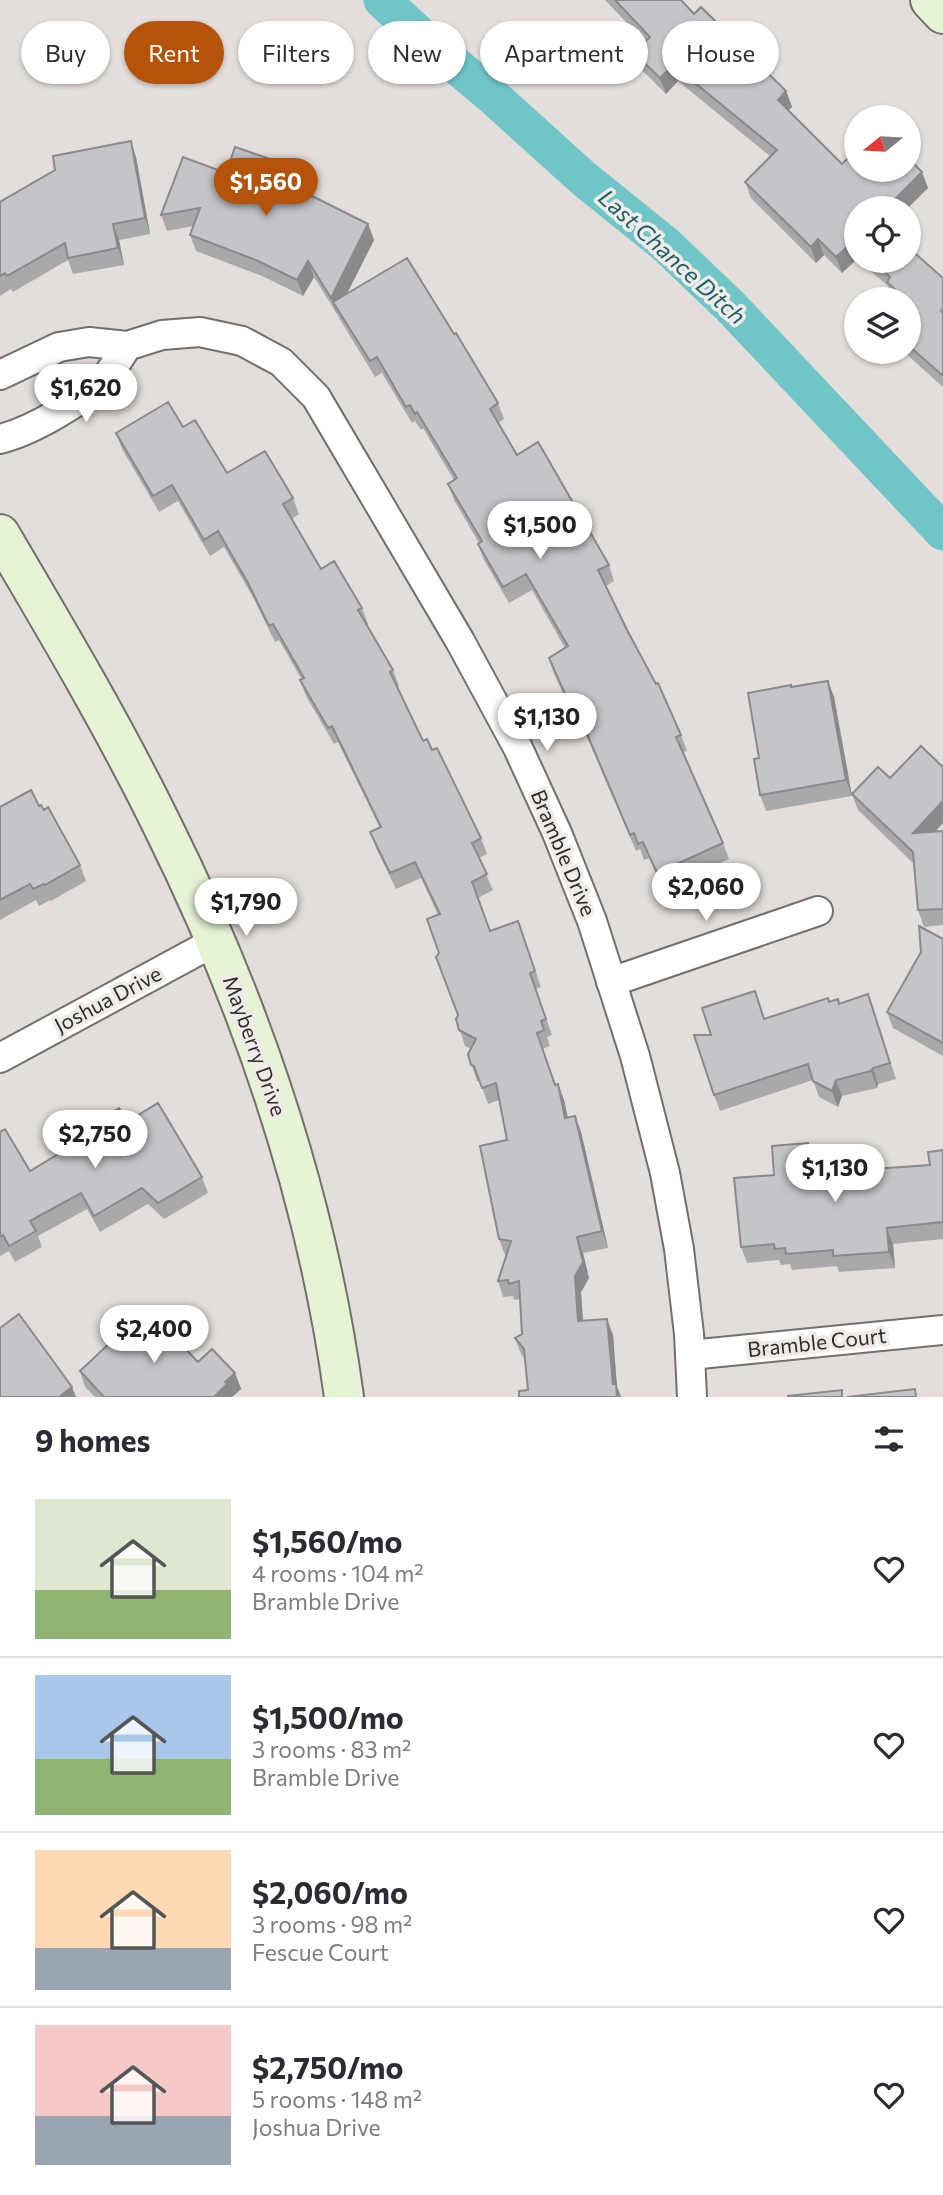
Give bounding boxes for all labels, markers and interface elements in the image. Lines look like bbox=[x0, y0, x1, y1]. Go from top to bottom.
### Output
chip: Buy bbox=[21, 21, 110, 84]
chip: Rent bbox=[124, 21, 224, 84]
chip: Filters bbox=[238, 21, 354, 84]
chip: New bbox=[368, 21, 466, 84]
chip: Apartment bbox=[480, 21, 648, 84]
chip: House bbox=[662, 21, 779, 84]
north arrow bbox=[844, 105, 920, 182]
map controls bbox=[844, 105, 921, 364]
pin: $1,560 bbox=[209, 158, 323, 218]
text: $1,560 bbox=[230, 167, 302, 195]
water label: Last Chance Ditch bbox=[593, 183, 752, 330]
button: locate bbox=[844, 196, 921, 273]
button: layers bbox=[844, 287, 921, 364]
pin: $1,620 bbox=[29, 364, 143, 424]
text: $1,620 bbox=[50, 373, 122, 401]
pin: $1,500 bbox=[483, 502, 597, 561]
text: $1,500 bbox=[503, 510, 577, 538]
pin: $1,130 bbox=[490, 694, 604, 753]
text: $1,130 bbox=[514, 702, 580, 730]
street label: Bramble Drive bbox=[527, 786, 602, 919]
pin: $2,060 bbox=[649, 864, 763, 923]
text: $2,060 bbox=[668, 872, 744, 900]
pin: $1,790 bbox=[189, 878, 303, 938]
text: $1,790 bbox=[210, 887, 282, 915]
street label: Joshua Drive bbox=[50, 960, 165, 1037]
street label: Mayberry Drive bbox=[218, 972, 292, 1119]
pin: $2,750 bbox=[38, 1110, 152, 1170]
text: $2,750 bbox=[58, 1119, 132, 1147]
pin: $1,130 bbox=[778, 1144, 892, 1204]
text: $1,130 bbox=[802, 1153, 868, 1181]
pin: $2,400 bbox=[97, 1306, 211, 1365]
text: $2,400 bbox=[116, 1314, 192, 1342]
street label: Bramble Court bbox=[746, 1322, 888, 1361]
icon: filters bbox=[870, 1420, 908, 1458]
text: 9 homes bbox=[35, 1421, 150, 1458]
text: $1,560/mo bbox=[252, 1522, 402, 1559]
icon: home bbox=[91, 1527, 175, 1611]
icon: heart bbox=[870, 1550, 908, 1588]
text: 4 rooms · 104 m² bbox=[252, 1559, 424, 1587]
text: Bramble Drive bbox=[252, 1587, 399, 1615]
text: $1,500/mo bbox=[252, 1698, 404, 1735]
icon: home bbox=[91, 1703, 175, 1787]
icon: heart bbox=[870, 1726, 908, 1764]
text: 3 rooms · 83 m² bbox=[252, 1735, 411, 1763]
text: Bramble Drive bbox=[252, 1763, 399, 1791]
text: $2,060/mo bbox=[252, 1873, 408, 1910]
icon: home bbox=[91, 1878, 175, 1962]
icon: heart bbox=[870, 1901, 908, 1939]
text: 3 rooms · 98 m² bbox=[252, 1910, 412, 1938]
text: Fescue Court bbox=[252, 1938, 389, 1966]
text: $2,750/mo bbox=[252, 2048, 403, 2085]
icon: home bbox=[91, 2053, 175, 2137]
icon: heart bbox=[870, 2076, 908, 2114]
text: 5 rooms · 148 m² bbox=[252, 2085, 422, 2113]
text: Joshua Drive bbox=[252, 2113, 381, 2141]

